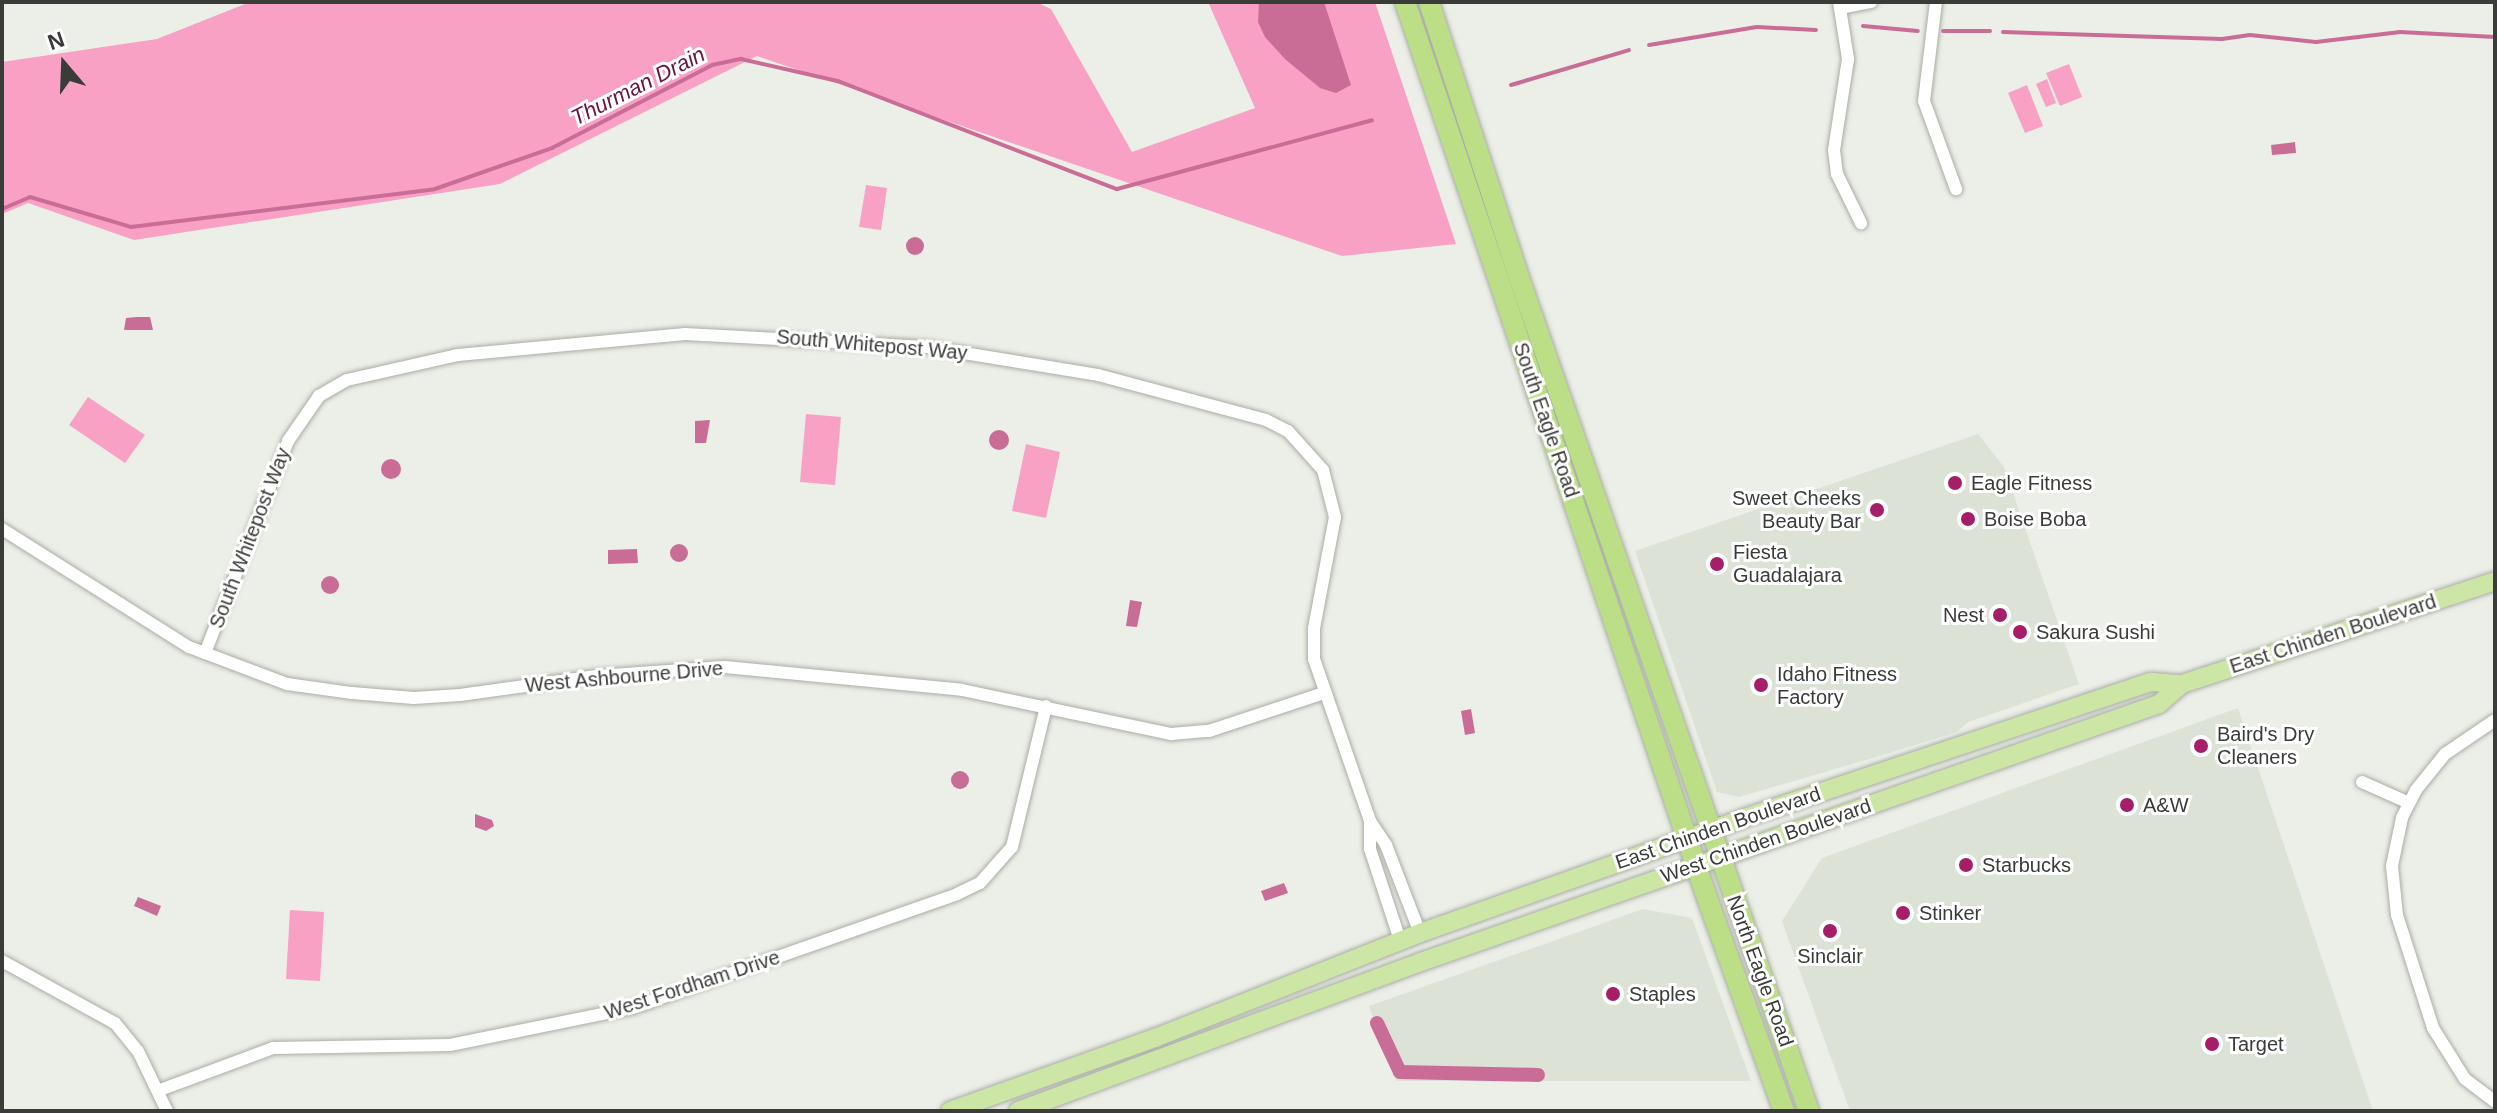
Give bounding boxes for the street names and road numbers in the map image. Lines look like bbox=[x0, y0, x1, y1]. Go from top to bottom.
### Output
street label: South Whitepost Way bbox=[776, 325, 968, 365]
street label: South Eagle Road bbox=[1508, 339, 1584, 501]
street label: South Whitepost Way bbox=[204, 444, 296, 632]
street label: East Chinden Boulevard bbox=[2227, 589, 2439, 679]
street label: West Ashbourne Drive bbox=[523, 656, 725, 698]
street label: East Chinden Boulevard bbox=[1612, 782, 1824, 874]
street label: West Chinden Boulevard bbox=[1658, 794, 1874, 888]
street label: North Eagle Road bbox=[1722, 892, 1798, 1050]
street label: West Fordham Drive bbox=[601, 945, 783, 1025]

